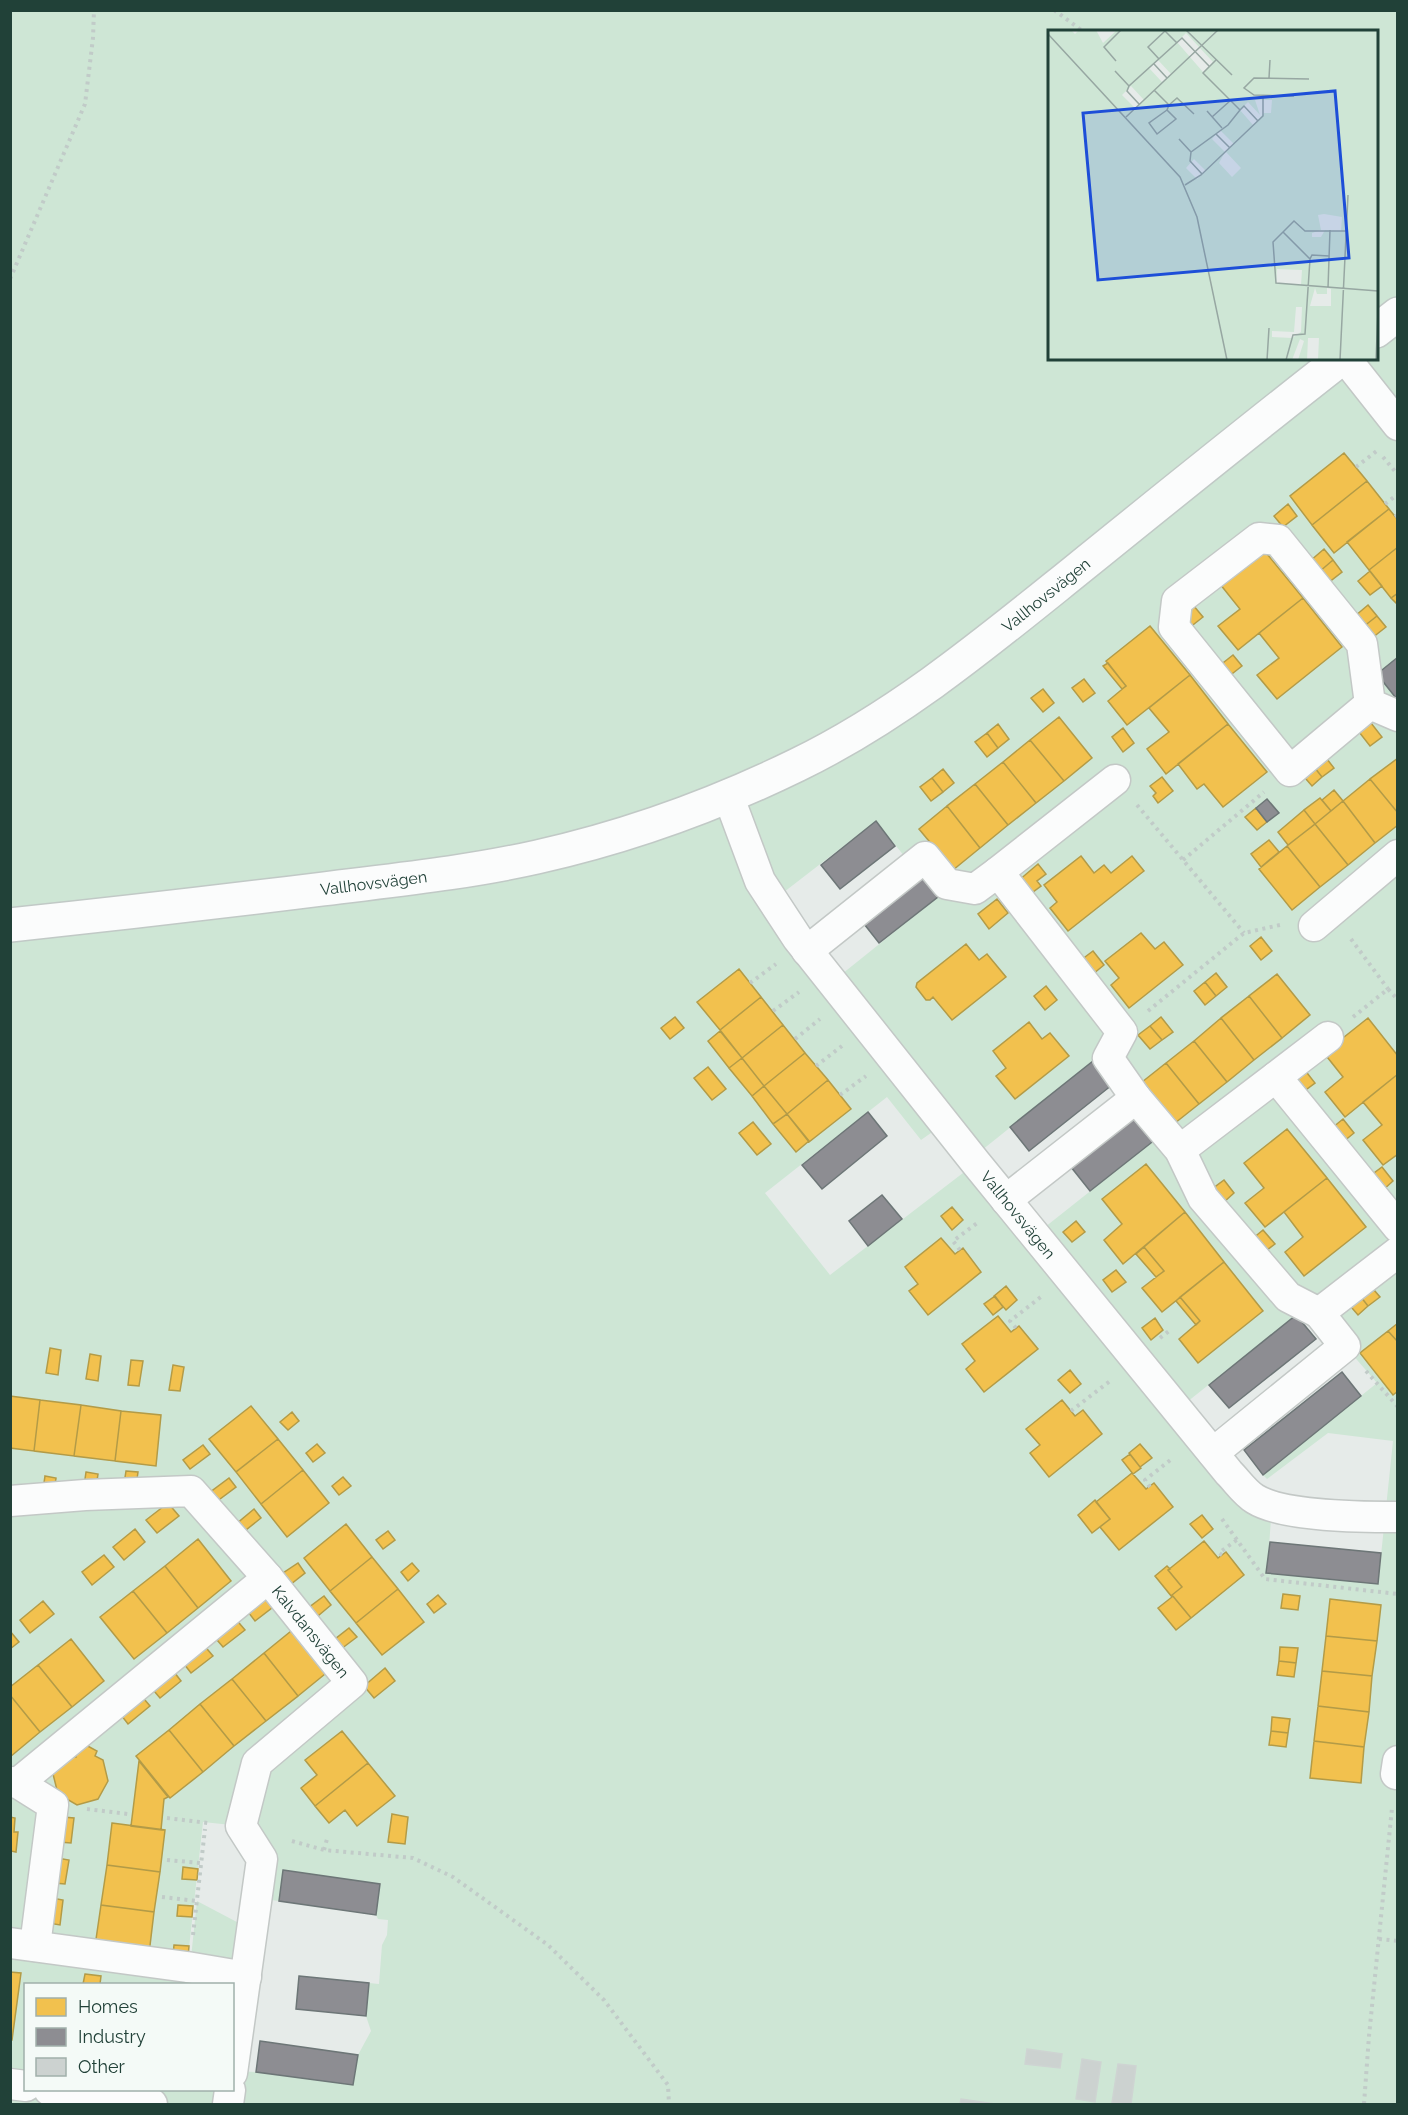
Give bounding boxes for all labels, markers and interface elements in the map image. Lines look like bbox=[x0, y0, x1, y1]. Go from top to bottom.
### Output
inset map bbox=[1048, 30, 1378, 360]
street label: Vallhovsvägen bbox=[998, 554, 1094, 636]
street label: Vallhovsvägen bbox=[319, 867, 428, 899]
street label: Vallhovsvägen bbox=[976, 1167, 1059, 1263]
street label: Kalvdansvägen bbox=[268, 1582, 353, 1682]
legend bbox=[24, 1983, 234, 2091]
text: Homes bbox=[78, 1996, 138, 2017]
text: Industry bbox=[78, 2026, 146, 2047]
text: Other bbox=[78, 2056, 126, 2077]

